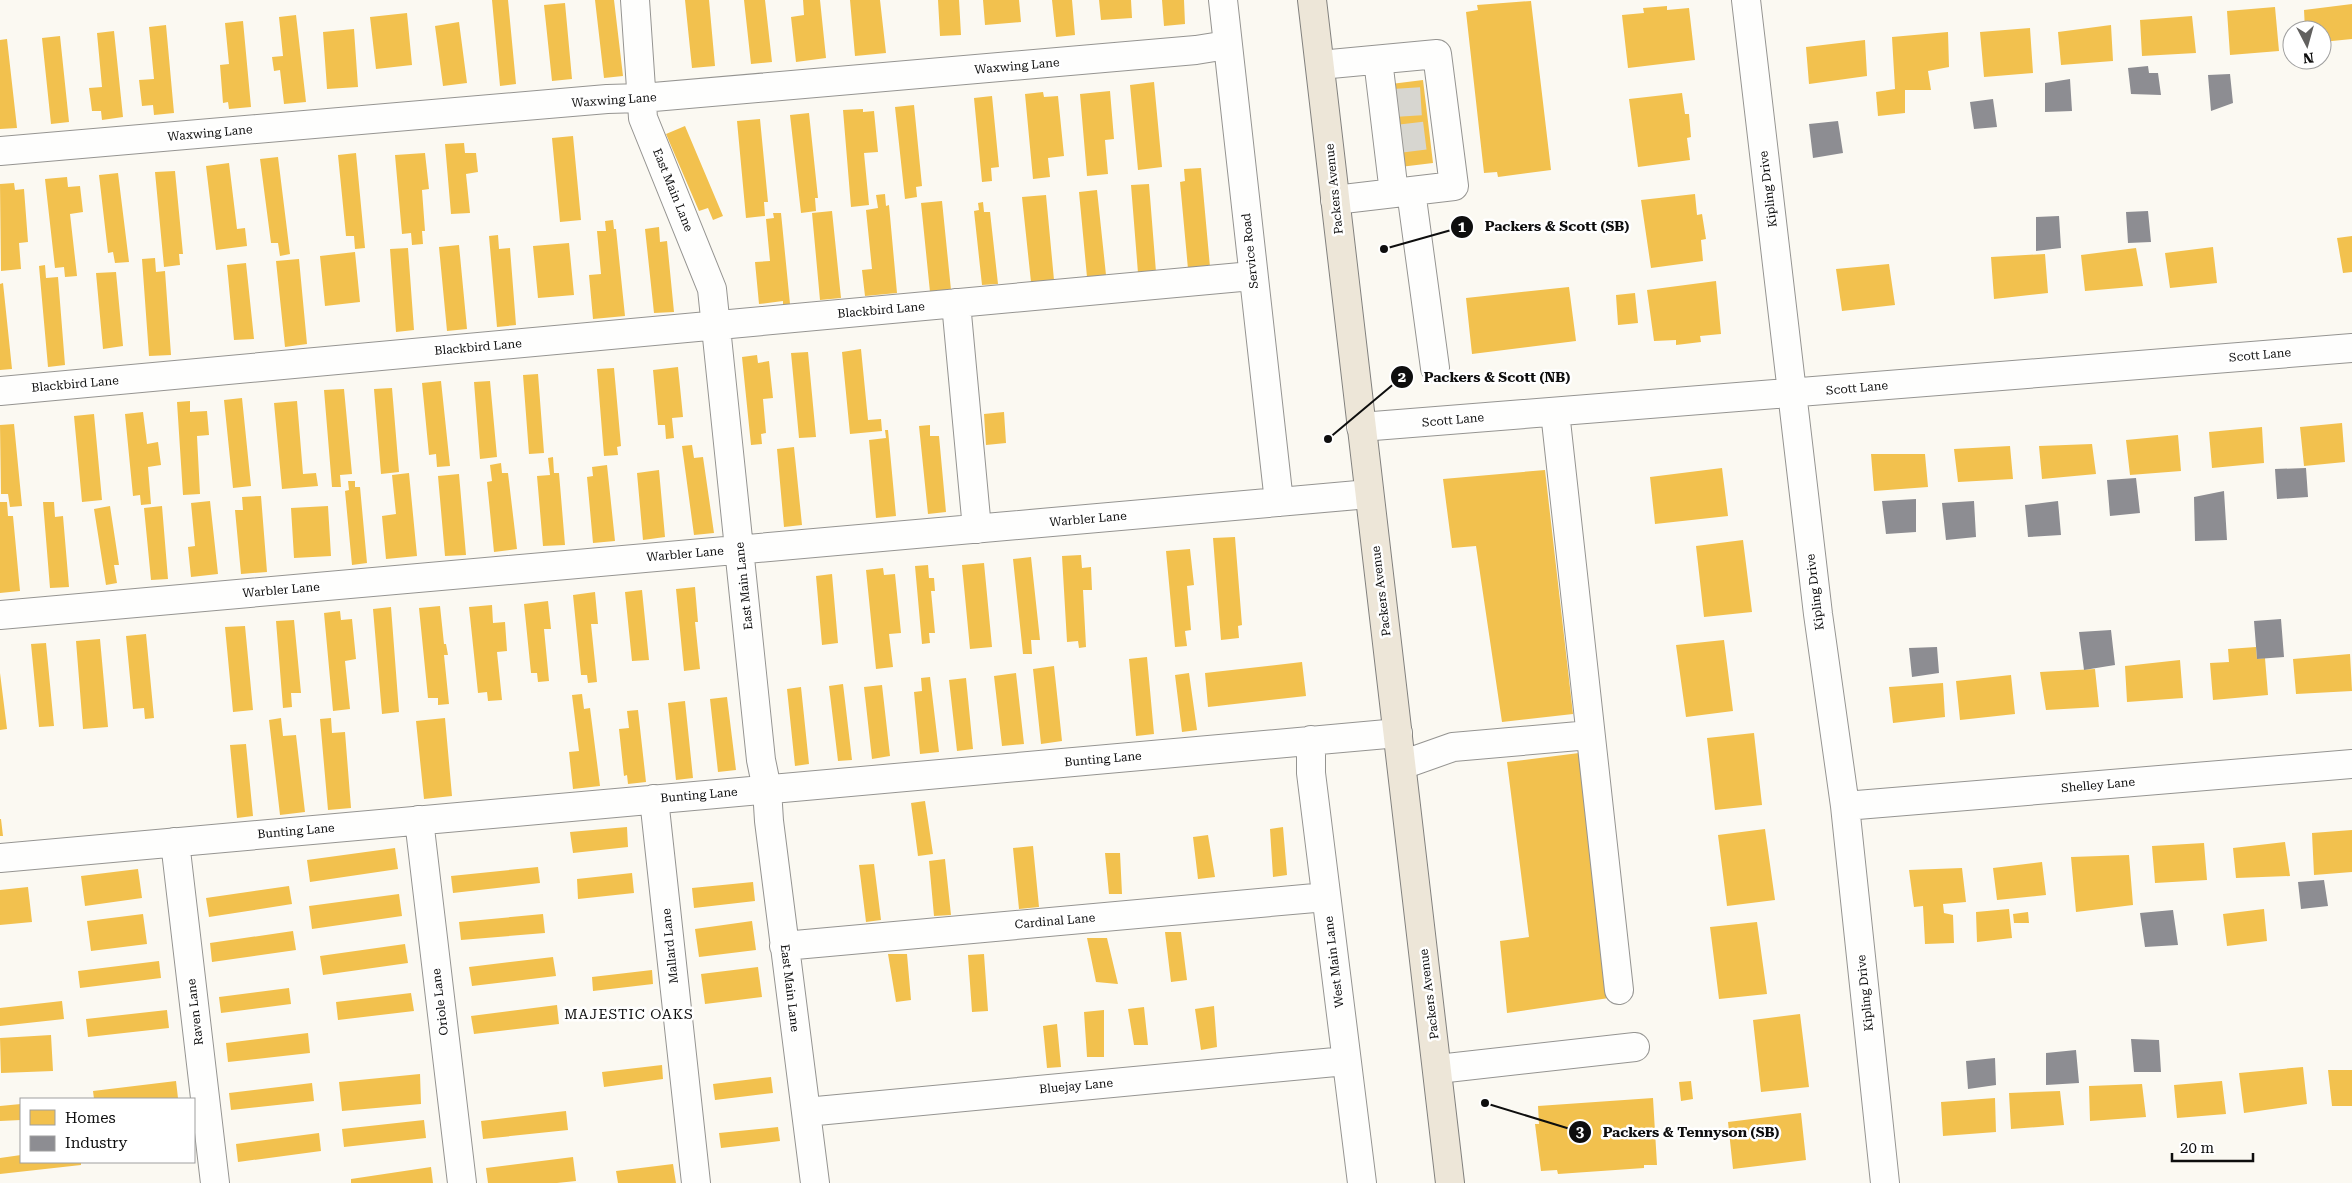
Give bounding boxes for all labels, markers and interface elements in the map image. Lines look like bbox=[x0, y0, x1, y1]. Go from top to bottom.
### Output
north arrow bbox=[2282, 20, 2332, 70]
text: N bbox=[2302, 49, 2315, 66]
street label: Waxwing Lane bbox=[974, 55, 1060, 77]
street label: Waxwing Lane bbox=[571, 90, 657, 110]
street label: Waxwing Lane bbox=[167, 122, 253, 144]
street label: Packers Avenue bbox=[1322, 143, 1346, 235]
street label: East Main Lane bbox=[650, 146, 696, 234]
street label: Kipling Drive bbox=[1756, 150, 1780, 228]
street label: Service Road bbox=[1239, 212, 1261, 290]
callout: Packers & Scott (SB) bbox=[1449, 212, 1639, 241]
text: 1 bbox=[1458, 218, 1467, 236]
text: Packers & Scott (SB) bbox=[1485, 218, 1629, 234]
street label: Blackbird Lane bbox=[837, 299, 926, 321]
street label: Blackbird Lane bbox=[434, 336, 523, 358]
street label: Scott Lane bbox=[2228, 345, 2292, 365]
callout: Packers & Scott (NB) bbox=[1389, 362, 1581, 391]
text: 2 bbox=[1398, 368, 1406, 386]
text: Packers & Scott (NB) bbox=[1424, 369, 1570, 385]
street label: Blackbird Lane bbox=[31, 373, 120, 395]
street label: Scott Lane bbox=[1825, 378, 1889, 398]
street label: Scott Lane bbox=[1421, 410, 1485, 430]
street label: Warbler Lane bbox=[1049, 509, 1128, 529]
street label: East Main Lane bbox=[732, 541, 756, 631]
street label: Warbler Lane bbox=[646, 544, 725, 564]
street label: Packers Avenue bbox=[1368, 545, 1393, 637]
street label: Kipling Drive bbox=[1803, 553, 1827, 631]
street label: Warbler Lane bbox=[242, 580, 321, 600]
street label: Bunting Lane bbox=[1064, 749, 1143, 769]
street label: Shelley Lane bbox=[2060, 775, 2136, 795]
street label: Bunting Lane bbox=[660, 785, 739, 805]
street label: Bunting Lane bbox=[257, 821, 336, 841]
street label: Mallard Lane bbox=[659, 907, 681, 984]
street label: Cardinal Lane bbox=[1014, 910, 1096, 931]
street label: West Main Lane bbox=[1321, 915, 1347, 1009]
street label: East Main Lane bbox=[778, 943, 802, 1033]
street label: Packers Avenue bbox=[1416, 948, 1441, 1040]
street label: Kipling Drive bbox=[1854, 954, 1876, 1032]
street label: Oriole Lane bbox=[429, 967, 451, 1036]
street label: Raven Lane bbox=[184, 978, 206, 1046]
district label: MAJESTIC OAKS bbox=[564, 1006, 694, 1022]
street label: Bluejay Lane bbox=[1039, 1076, 1114, 1096]
legend bbox=[20, 1098, 195, 1163]
text: Homes bbox=[65, 1109, 116, 1127]
callout: Packers & Tennyson (SB) bbox=[1568, 1117, 1789, 1146]
text: 3 bbox=[1576, 1123, 1585, 1141]
text: Packers & Tennyson (SB) bbox=[1603, 1124, 1779, 1140]
scale bar bbox=[2172, 1130, 2253, 1162]
text: Industry bbox=[65, 1134, 127, 1152]
text: 20 m bbox=[2180, 1139, 2215, 1157]

